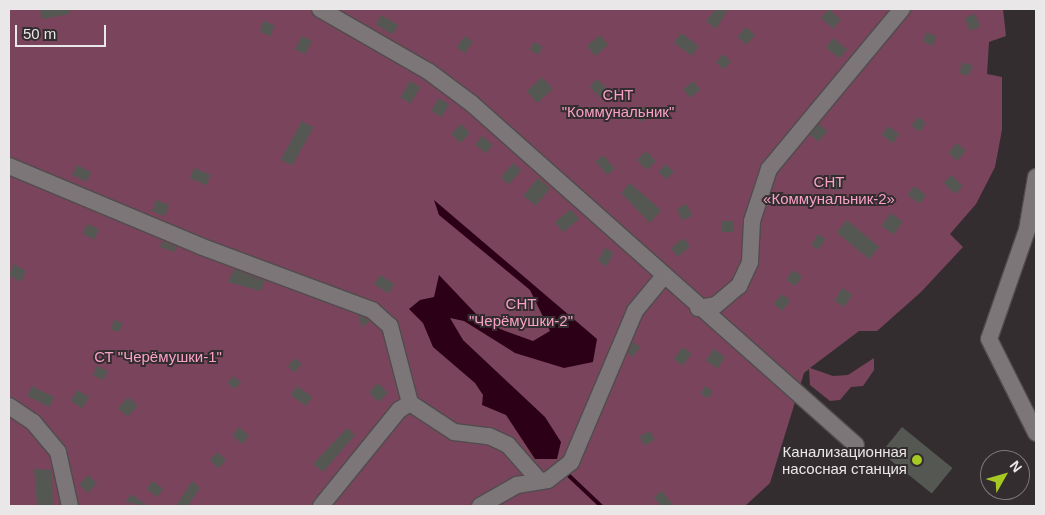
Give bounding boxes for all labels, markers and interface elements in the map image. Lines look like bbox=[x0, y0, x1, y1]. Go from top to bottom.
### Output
scale bar bbox=[18, 15, 109, 47]
text: 50 m bbox=[23, 25, 56, 42]
park label: СНТ "Коммунальник" bbox=[562, 85, 674, 120]
park label: СНТ «Коммунальник-2» bbox=[763, 172, 895, 207]
park label: СНТ "Черёмушки-2" bbox=[469, 294, 573, 329]
park label: СТ "Черёмушки-1" bbox=[94, 348, 222, 366]
place label: Канализационная насосная станция bbox=[782, 442, 907, 477]
north arrow bbox=[980, 450, 1030, 500]
marker: Канализационная насосная станция bbox=[911, 454, 923, 466]
text: N bbox=[1007, 457, 1025, 475]

